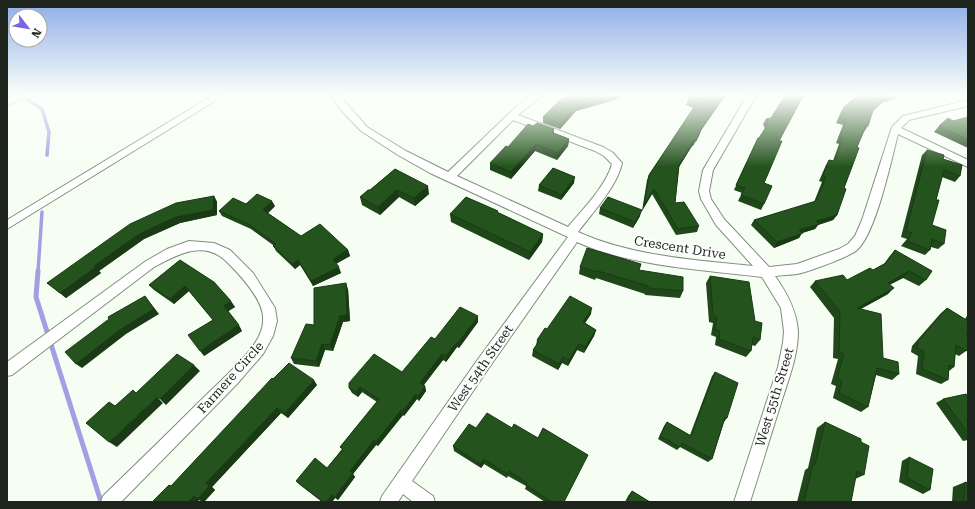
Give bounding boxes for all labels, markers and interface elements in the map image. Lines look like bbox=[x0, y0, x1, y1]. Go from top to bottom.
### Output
north arrow bbox=[8, 8, 48, 48]
text: N bbox=[28, 26, 44, 40]
street label: Crescent Drive bbox=[633, 233, 727, 262]
street label: West 54th Street bbox=[445, 322, 516, 415]
street label: Farmere Circle bbox=[194, 338, 267, 416]
street label: West 55th Street bbox=[752, 346, 797, 448]

